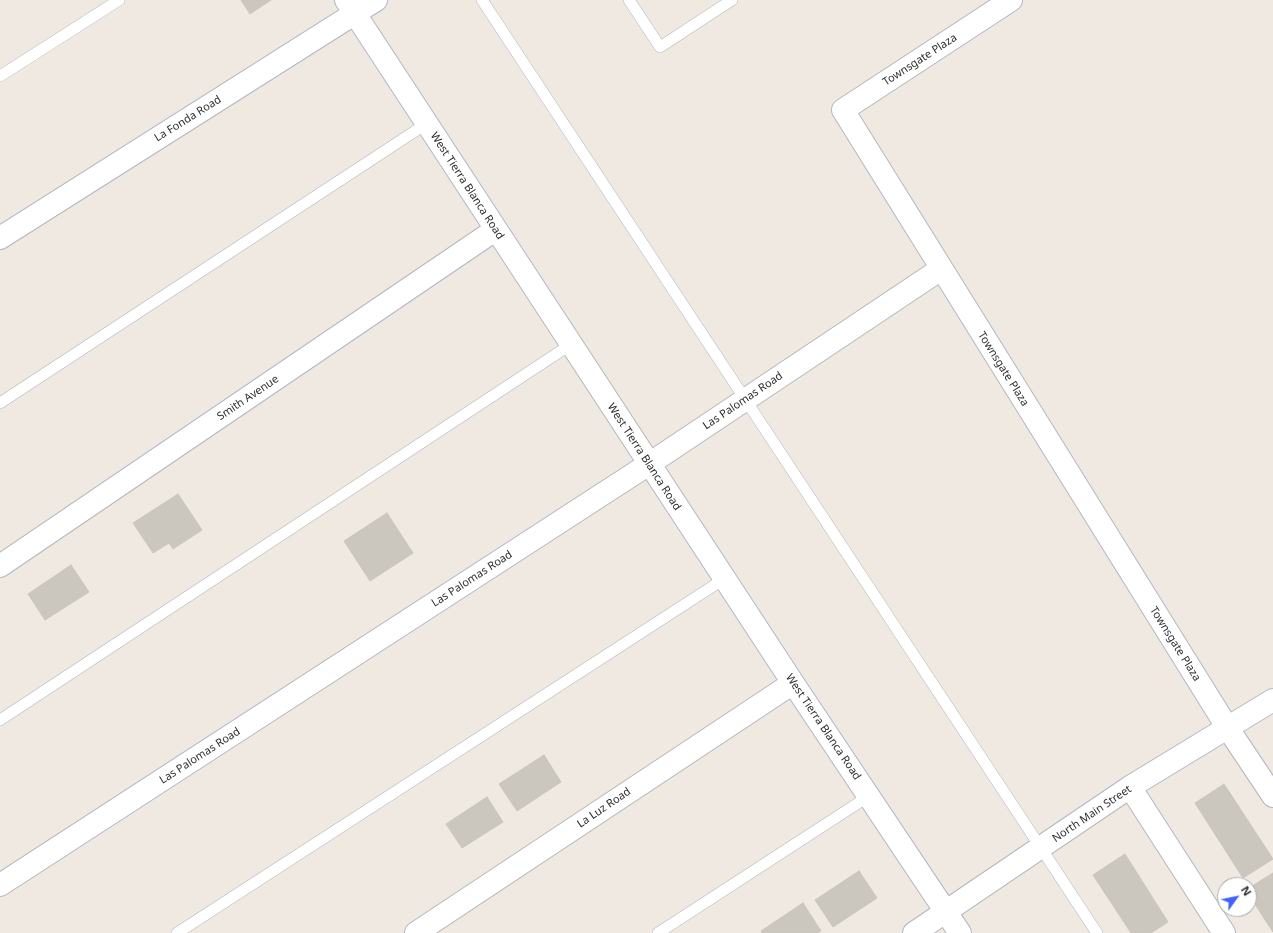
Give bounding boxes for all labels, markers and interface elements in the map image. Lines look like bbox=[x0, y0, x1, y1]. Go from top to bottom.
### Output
street label: Townsgate Plaza bbox=[881, 31, 959, 89]
street label: La Fonda Road bbox=[152, 93, 224, 145]
street label: West Tierra Blanca Road bbox=[427, 130, 507, 242]
street label: Townsgate Plaza bbox=[975, 329, 1031, 409]
street label: Las Palomas Road bbox=[701, 369, 785, 433]
street label: Smith Avenue bbox=[215, 373, 281, 423]
street label: West Tierra Blanca Road bbox=[604, 401, 684, 513]
street label: Las Palomas Road bbox=[429, 548, 515, 610]
street label: Townsgate Plaza bbox=[1147, 604, 1203, 684]
street label: West Tierra Blanca Road bbox=[783, 671, 863, 783]
street label: Las Palomas Road bbox=[157, 725, 243, 787]
street label: North Main Street bbox=[1050, 783, 1134, 845]
street label: La Luz Road bbox=[575, 785, 633, 831]
north arrow bbox=[1217, 877, 1257, 917]
text: N bbox=[1238, 883, 1255, 899]

